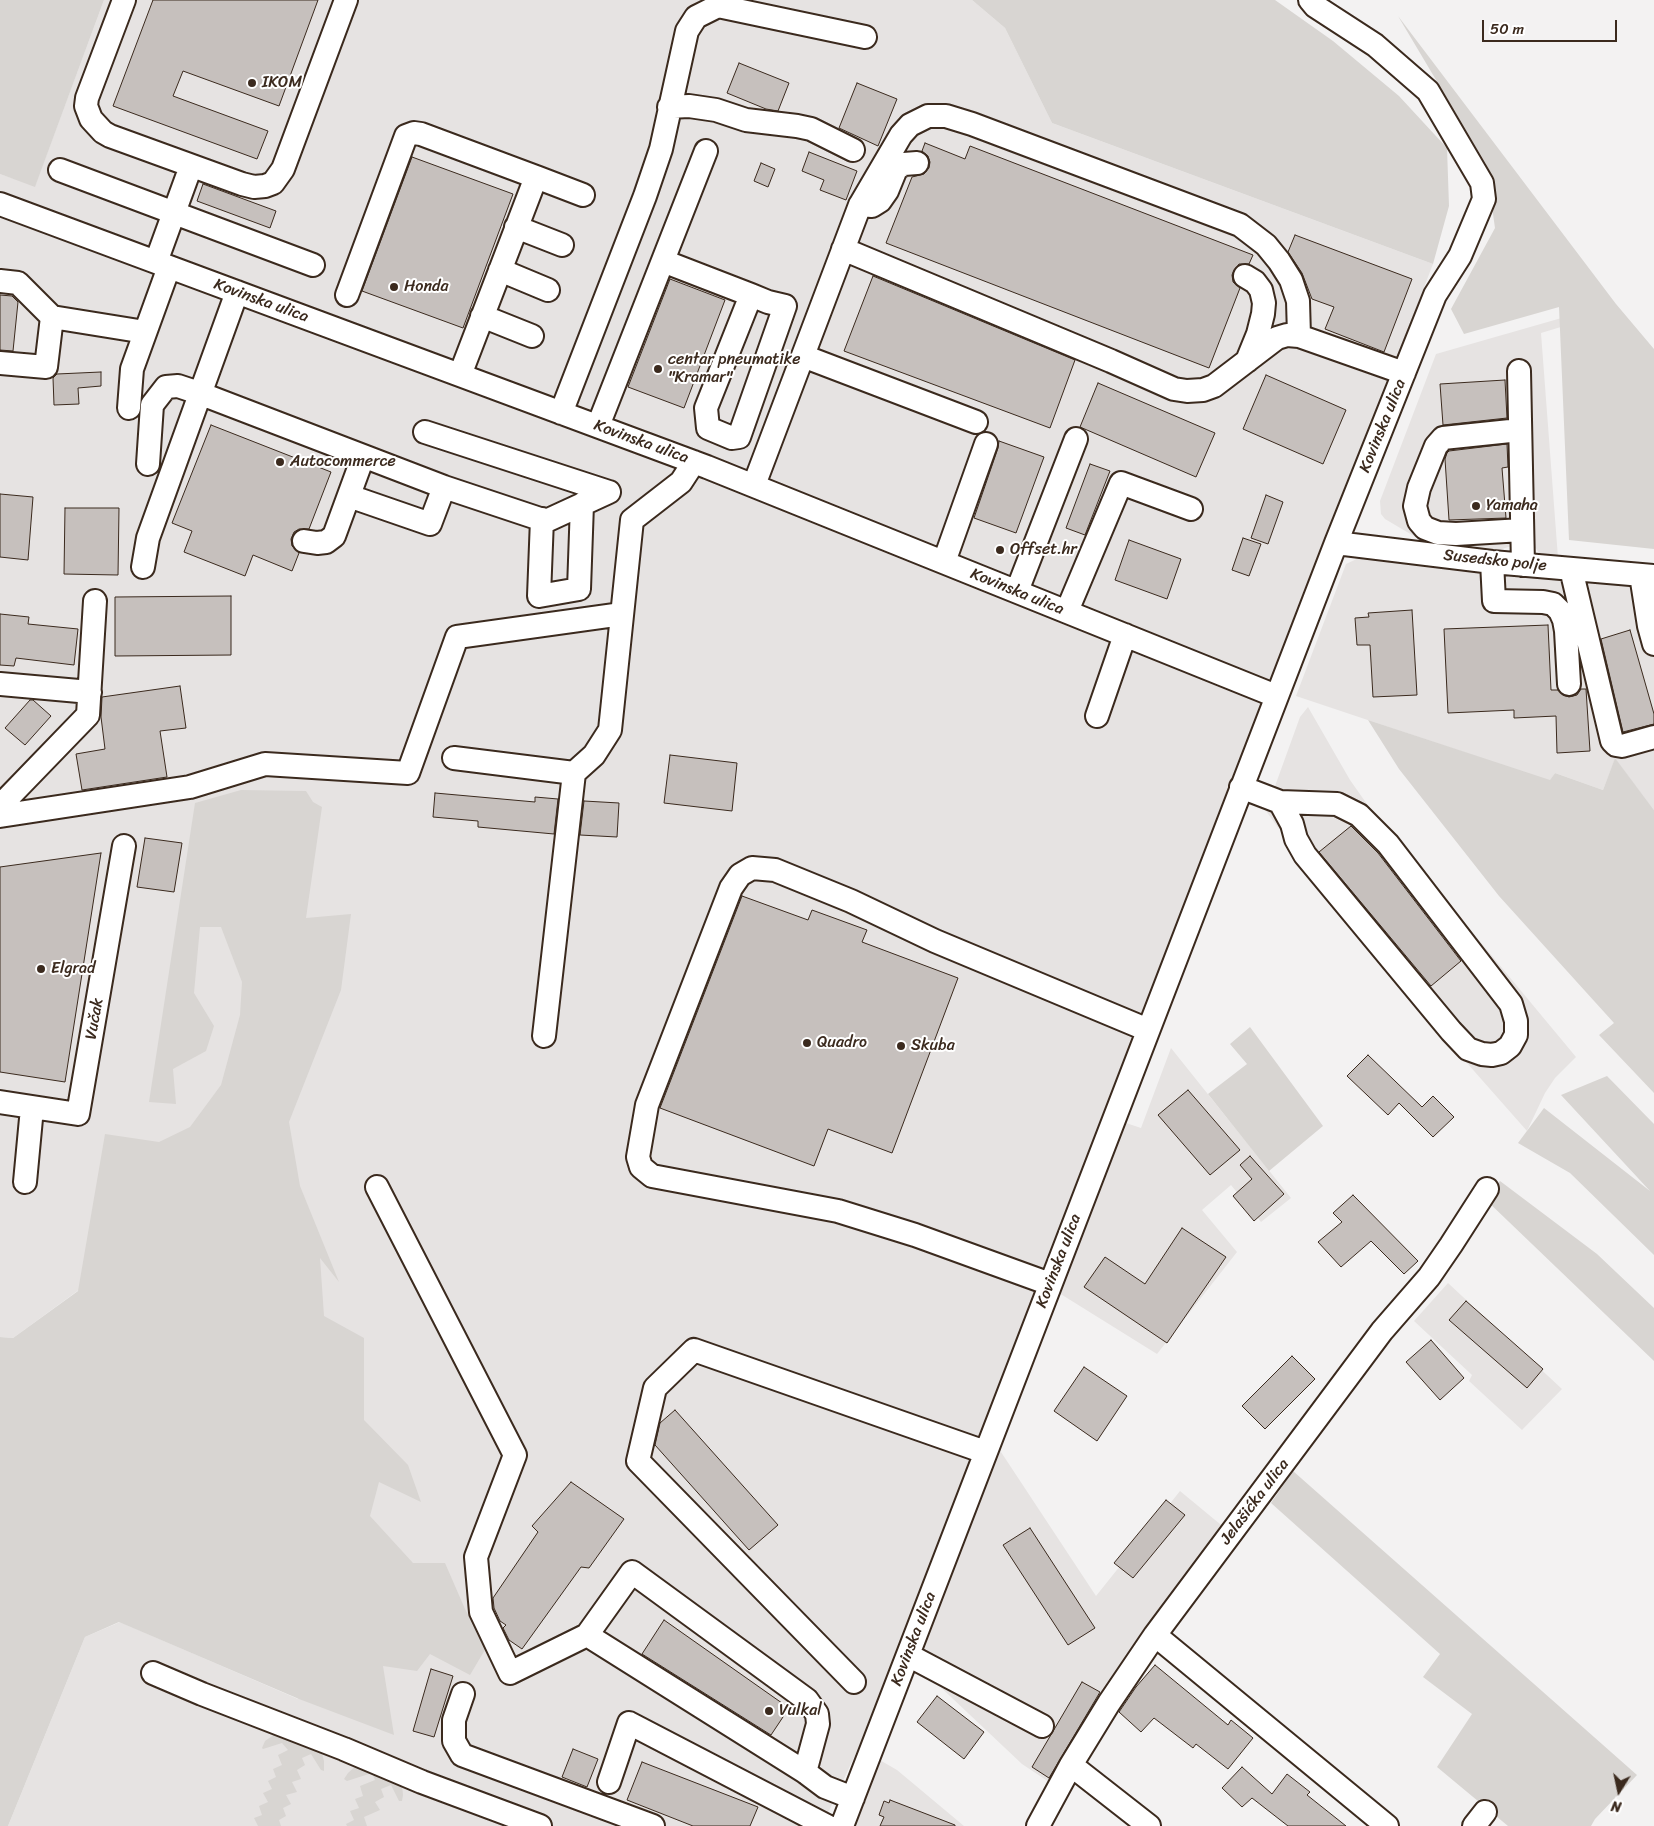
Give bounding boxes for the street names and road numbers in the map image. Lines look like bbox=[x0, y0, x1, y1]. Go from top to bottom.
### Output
street label: Kovinska ulica bbox=[211, 275, 311, 327]
street label: Kovinska ulica bbox=[1356, 376, 1410, 476]
street label: Kovinska ulica bbox=[591, 416, 691, 468]
street label: Susedsko polje bbox=[1442, 546, 1548, 576]
street label: Kovinska ulica bbox=[967, 565, 1067, 619]
street label: Vučak bbox=[82, 997, 108, 1041]
street label: Kovinska ulica bbox=[1032, 1211, 1086, 1311]
street label: Jelašićka ulica bbox=[1217, 1455, 1293, 1549]
street label: Kovinska ulica bbox=[887, 1589, 941, 1689]

